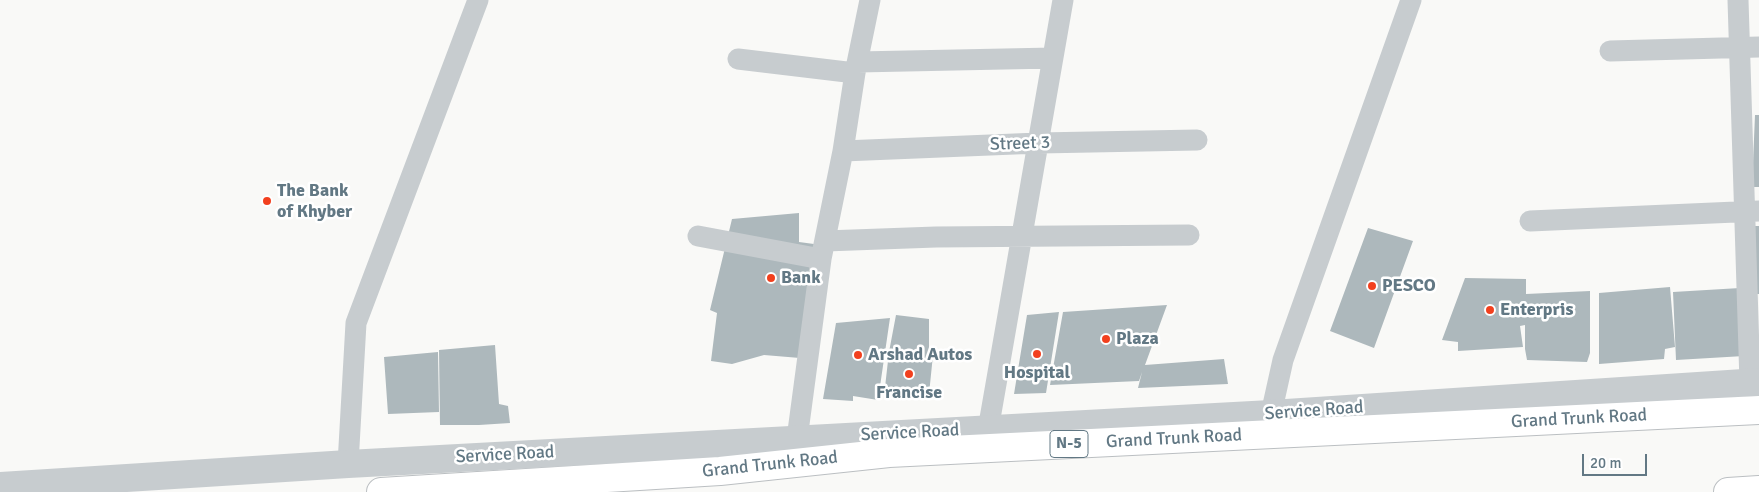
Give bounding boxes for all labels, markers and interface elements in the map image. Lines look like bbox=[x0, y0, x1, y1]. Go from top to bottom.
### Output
street label: Street 3 bbox=[989, 132, 1051, 156]
place label: The Bank of Khyber bbox=[277, 180, 352, 222]
marker: The Bank of Khyber bbox=[261, 195, 273, 207]
place label: Bank bbox=[781, 267, 821, 289]
marker: Bank bbox=[765, 272, 777, 284]
place label: PESCO bbox=[1382, 275, 1436, 297]
marker: PESCO bbox=[1366, 280, 1378, 292]
place label: Enterpris bbox=[1500, 299, 1573, 321]
marker: Enterpris bbox=[1484, 304, 1496, 316]
place label: Plaza bbox=[1116, 328, 1159, 350]
marker: Plaza bbox=[1100, 333, 1112, 345]
place label: Arshad Autos bbox=[868, 344, 972, 366]
marker: Hospital bbox=[1031, 348, 1043, 360]
marker: Arshad Autos bbox=[852, 349, 864, 361]
place label: Hospital bbox=[1004, 362, 1070, 384]
marker: Francise bbox=[903, 368, 915, 380]
place label: Francise bbox=[876, 382, 942, 404]
street label: Service Road bbox=[1264, 397, 1364, 425]
street label: Grand Trunk Road bbox=[1510, 405, 1648, 433]
street label: Service Road bbox=[860, 420, 960, 446]
street label: Grand Trunk Road bbox=[1105, 425, 1243, 453]
road number: N-5 bbox=[1050, 430, 1088, 458]
street label: Service Road bbox=[455, 442, 555, 468]
scale bar bbox=[1584, 444, 1649, 476]
street label: Grand Trunk Road bbox=[701, 447, 839, 483]
text: 20 m bbox=[1590, 454, 1621, 472]

